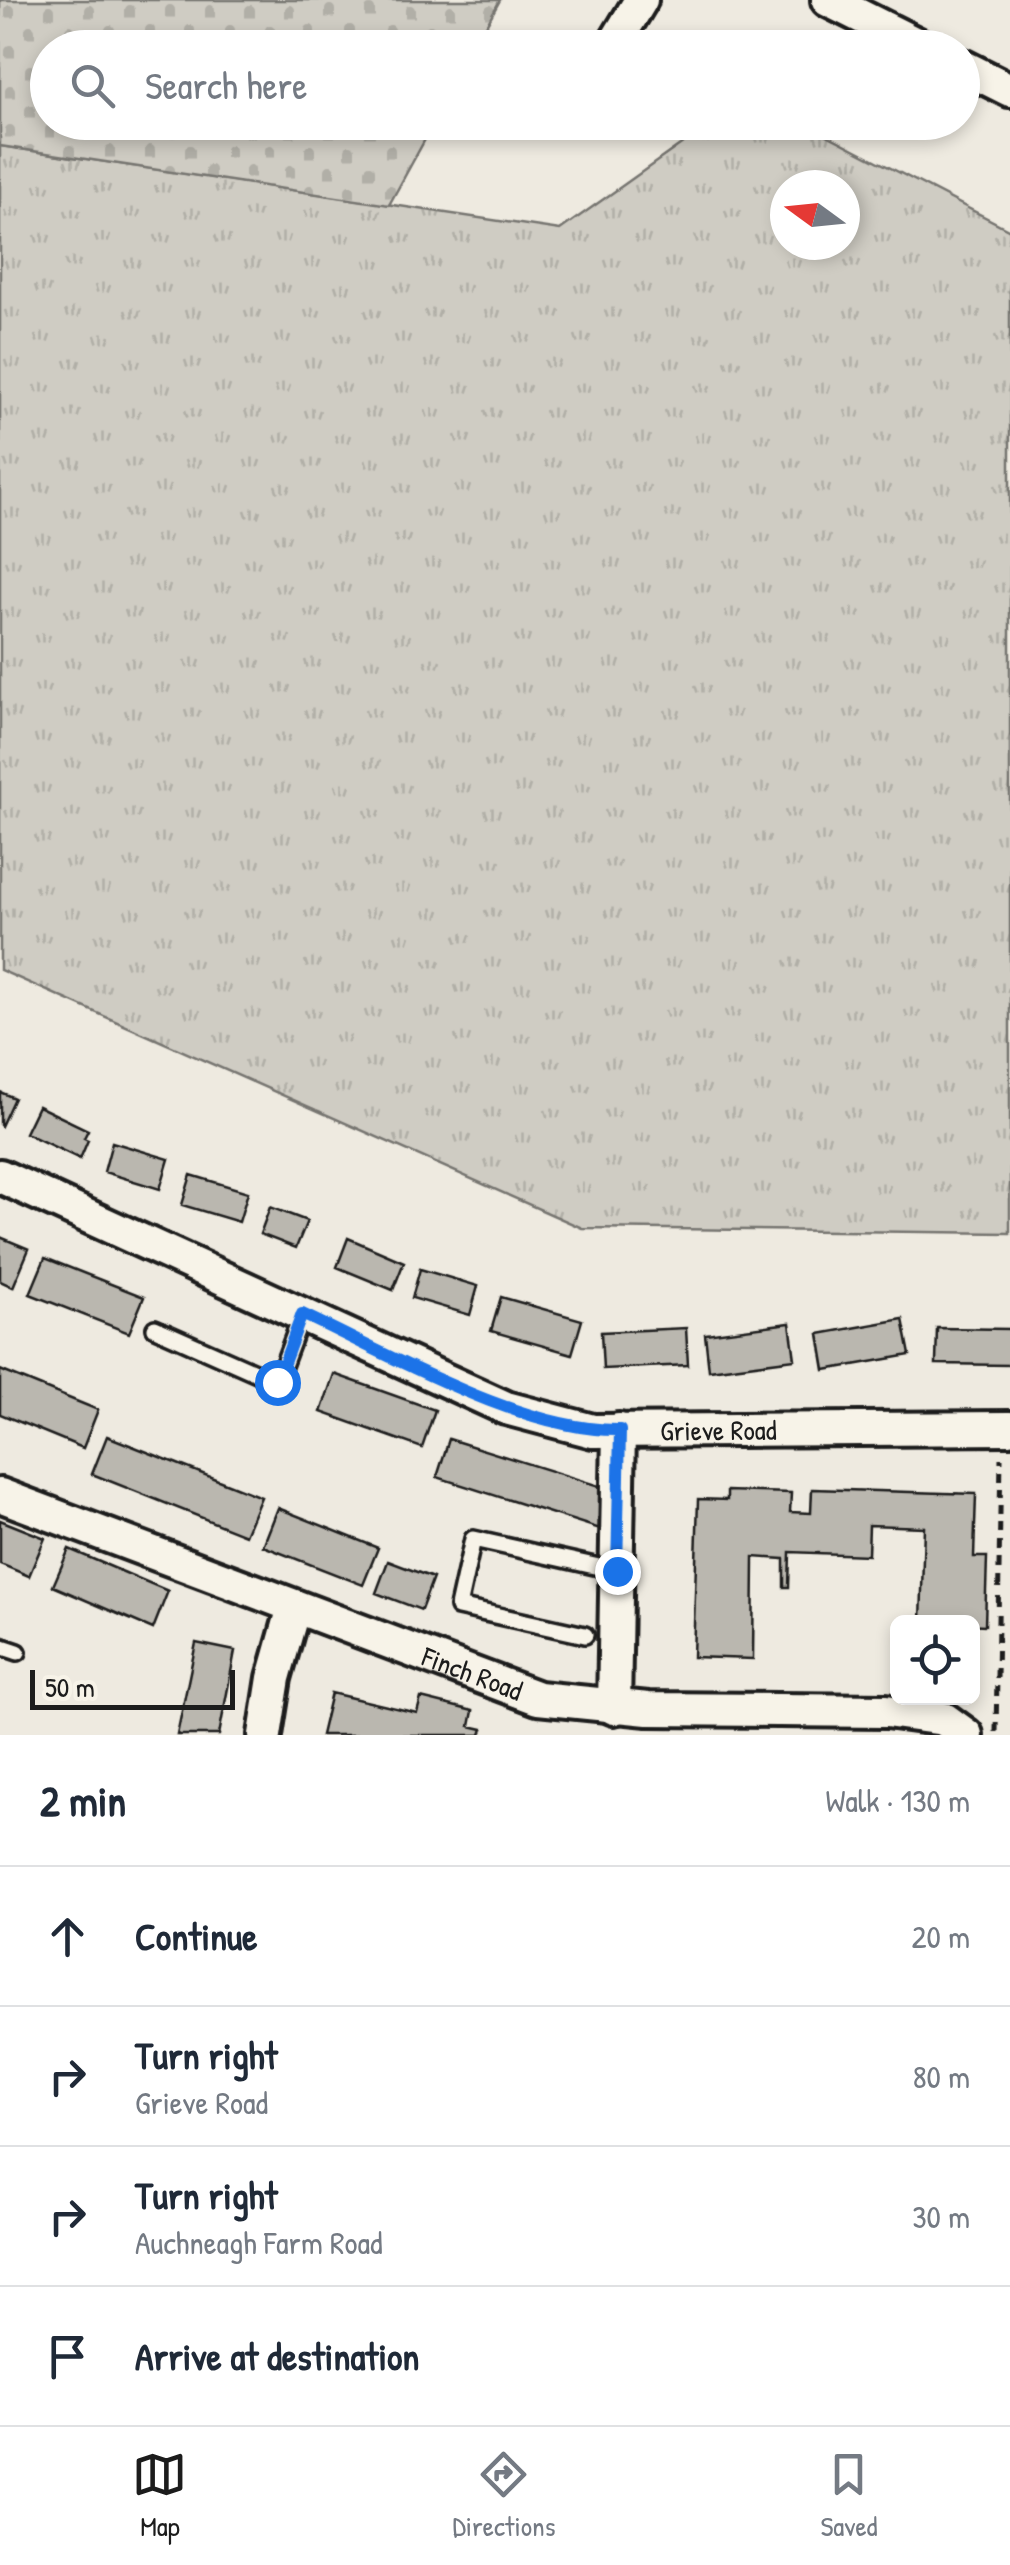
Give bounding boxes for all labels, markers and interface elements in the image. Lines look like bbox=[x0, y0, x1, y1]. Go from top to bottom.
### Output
search box bbox=[30, 30, 980, 140]
icon: search bbox=[65, 58, 120, 113]
text: Search here bbox=[145, 59, 307, 111]
north arrow bbox=[770, 170, 860, 260]
route start bbox=[255, 1360, 301, 1406]
street label: Grieve Road bbox=[660, 1411, 777, 1450]
route end bbox=[595, 1549, 641, 1595]
map controls bbox=[890, 1615, 980, 1705]
button: locate bbox=[890, 1615, 980, 1705]
street label: Finch Road bbox=[416, 1637, 528, 1710]
scale bar bbox=[30, 1665, 235, 1710]
text: 50 m bbox=[45, 1668, 95, 1706]
text: 2 min bbox=[40, 1772, 126, 1829]
text: Walk · 130 m bbox=[825, 1779, 970, 1822]
icon: ahead bbox=[40, 1909, 95, 1964]
text: Continue bbox=[135, 1910, 257, 1962]
text: 20 m bbox=[912, 1915, 970, 1958]
text: Turn right bbox=[135, 2029, 278, 2081]
icon: right bbox=[40, 2049, 95, 2104]
text: 80 m bbox=[913, 2055, 970, 2098]
text: Grieve Road bbox=[135, 2081, 268, 2124]
text: Turn right bbox=[135, 2169, 278, 2221]
icon: right bbox=[40, 2189, 95, 2244]
text: 30 m bbox=[912, 2195, 970, 2238]
text: Auchneagh Farm Road bbox=[135, 2221, 383, 2264]
icon: arrive bbox=[40, 2329, 95, 2384]
text: Arrive at destination bbox=[135, 2330, 419, 2382]
tab: Map bbox=[132, 2447, 187, 2545]
tab: Directions bbox=[452, 2447, 555, 2545]
tab: Saved bbox=[820, 2447, 878, 2545]

